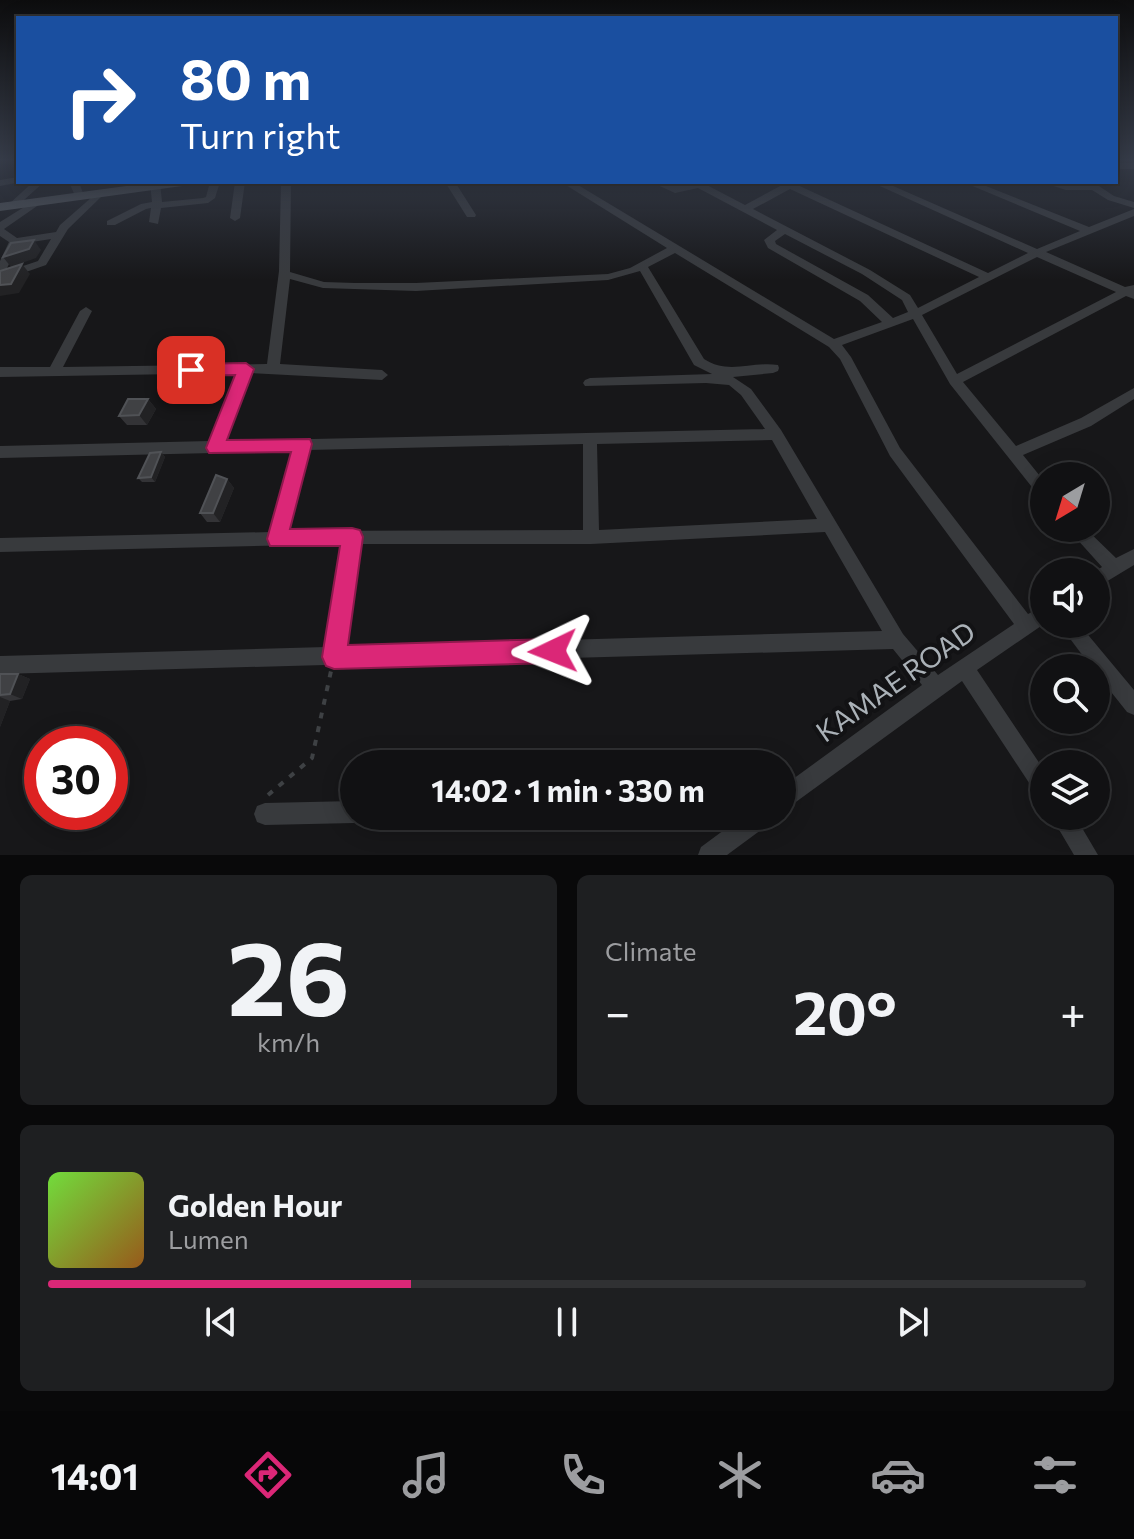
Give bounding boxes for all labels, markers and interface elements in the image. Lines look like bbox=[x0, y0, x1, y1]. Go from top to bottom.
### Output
text: 80 m bbox=[180, 43, 311, 112]
icon: right bbox=[48, 48, 152, 152]
text: Turn right bbox=[180, 112, 341, 156]
pin bbox=[157, 336, 225, 404]
icon: arrive bbox=[169, 348, 213, 392]
north arrow bbox=[1030, 462, 1110, 542]
map controls bbox=[1030, 462, 1110, 830]
button: sound bbox=[1030, 558, 1110, 638]
position arrow bbox=[511, 609, 595, 693]
street label: KAMAE ROAD bbox=[809, 614, 981, 748]
button: search bbox=[1030, 654, 1110, 734]
speed limit sign: 30 bbox=[24, 726, 128, 830]
button: layers bbox=[1030, 750, 1110, 830]
text: 14:02 · 1 min · 330 m bbox=[431, 771, 705, 808]
text: 26 bbox=[227, 910, 350, 1037]
text: Climate bbox=[605, 935, 697, 966]
text: 20° bbox=[793, 974, 897, 1047]
text: − bbox=[605, 984, 630, 1038]
text: + bbox=[1060, 984, 1086, 1038]
text: km/h bbox=[257, 1026, 320, 1057]
text: Golden Hour bbox=[168, 1186, 342, 1223]
text: Lumen bbox=[168, 1223, 249, 1254]
icon: previous bbox=[199, 1300, 243, 1344]
icon: pause bbox=[545, 1300, 589, 1344]
icon: next bbox=[891, 1300, 935, 1344]
icon: directions bbox=[240, 1447, 296, 1503]
icon: music bbox=[398, 1447, 454, 1503]
icon: phone bbox=[555, 1447, 611, 1503]
icon: climate bbox=[712, 1447, 768, 1503]
icon: car bbox=[870, 1447, 926, 1503]
icon: filters bbox=[1027, 1447, 1083, 1503]
text: 14:01 bbox=[51, 1453, 139, 1497]

